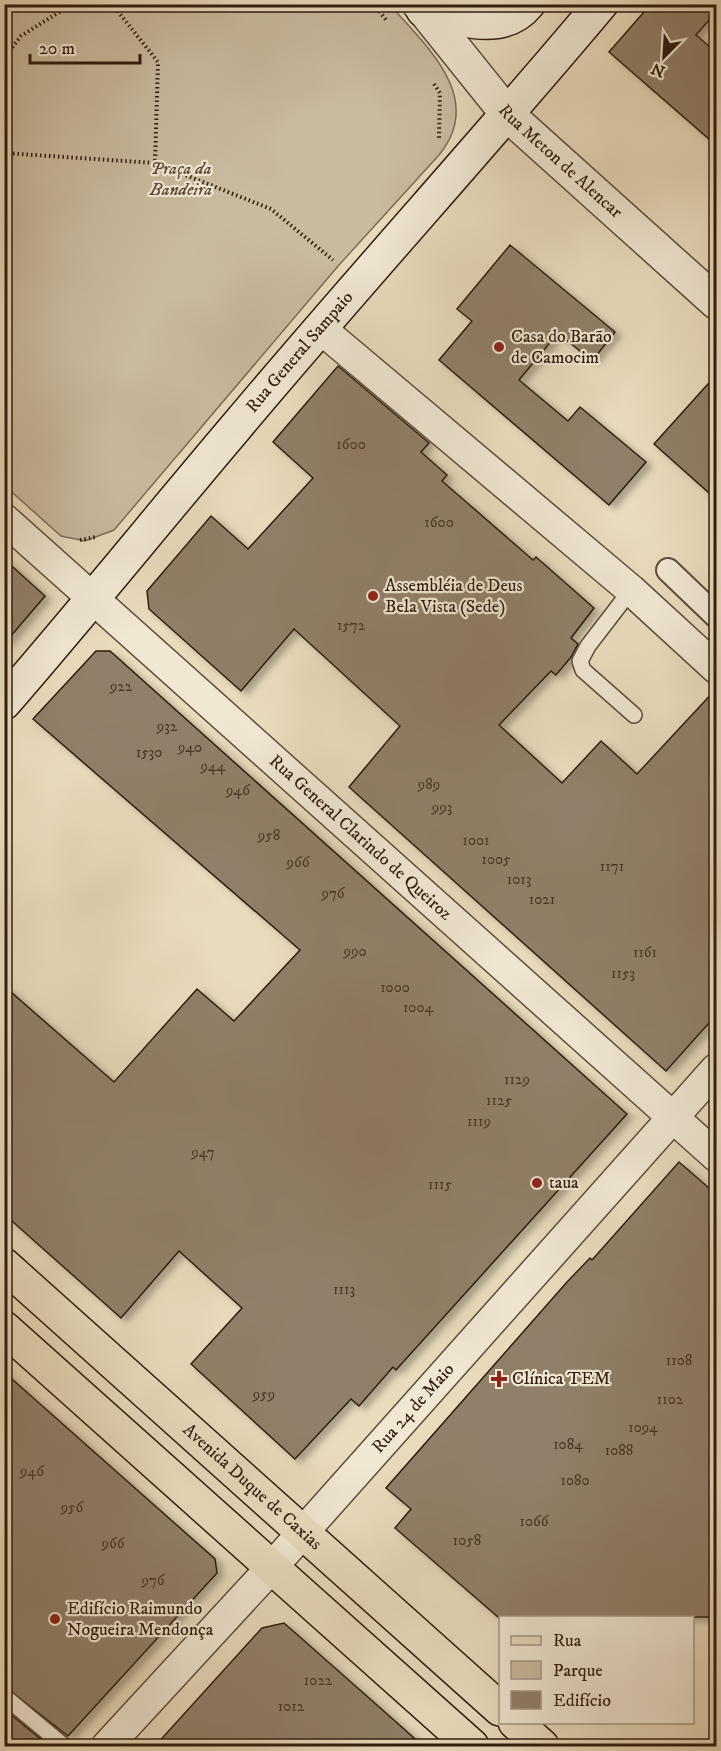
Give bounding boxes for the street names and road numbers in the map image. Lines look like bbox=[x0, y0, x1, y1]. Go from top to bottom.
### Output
street label: Rua Meton de Alencar bbox=[493, 100, 627, 223]
street label: Rua General Sampaio bbox=[242, 287, 358, 418]
street label: Rua General Clarindo de Queiroz bbox=[264, 750, 456, 925]
street label: Rua 24 de Maio bbox=[368, 1359, 459, 1458]
street label: Avenida Duque de Caxias bbox=[178, 1419, 326, 1555]

